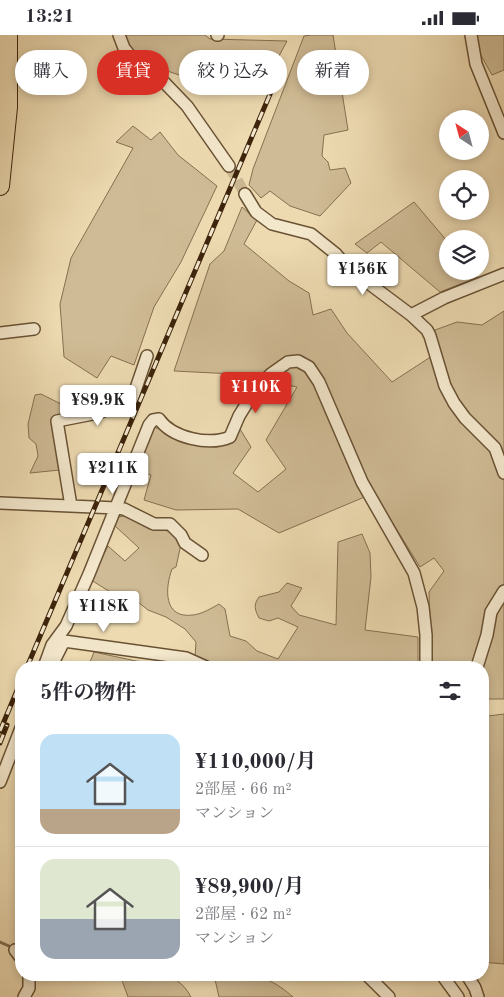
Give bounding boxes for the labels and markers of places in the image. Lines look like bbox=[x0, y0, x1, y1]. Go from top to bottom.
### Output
pin: ¥156K bbox=[328, 253, 398, 296]
pin: ¥110K bbox=[221, 371, 291, 414]
pin: ¥89.9K bbox=[57, 385, 139, 427]
pin: ¥211K bbox=[78, 453, 148, 495]
pin: ¥118K bbox=[69, 591, 139, 633]

